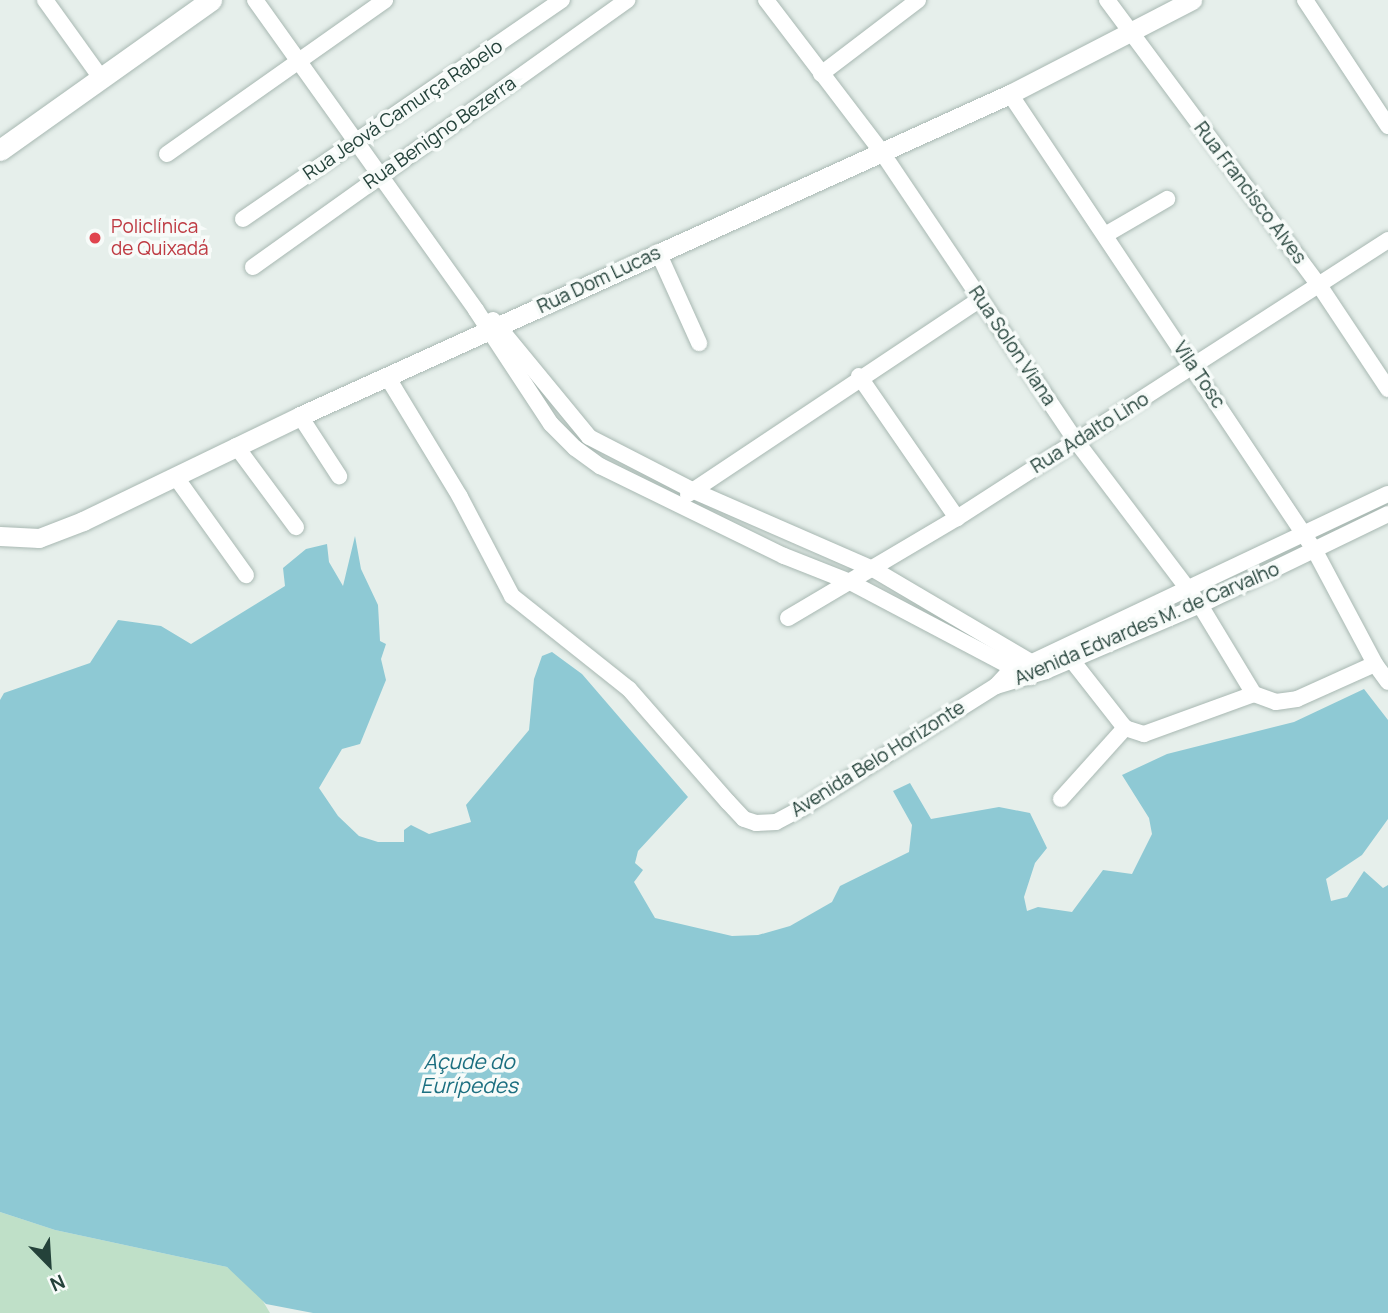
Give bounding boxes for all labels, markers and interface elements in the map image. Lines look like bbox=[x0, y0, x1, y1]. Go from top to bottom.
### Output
street label: Rua Jeová Camurça Rabelo bbox=[299, 35, 507, 185]
street label: Rua Benigno Bezerra bbox=[360, 72, 520, 194]
street label: Rua Francisco Alves bbox=[1189, 117, 1311, 269]
place label: Policlínica de Quixadá bbox=[111, 216, 209, 260]
marker: Policlínica de Quixadá bbox=[85, 228, 105, 248]
street label: Rua Dom Lucas bbox=[534, 241, 664, 319]
street label: Rua Solon Viana bbox=[964, 282, 1060, 410]
street label: Vila Tosc bbox=[1168, 337, 1230, 413]
street label: Rua Adalto Lino bbox=[1027, 388, 1153, 478]
street label: Avenida Edvardes M. de Carvalho bbox=[1011, 558, 1283, 690]
street label: Avenida Belo Horizonte bbox=[787, 696, 969, 822]
water label: Açude do Eurípedes bbox=[420, 1048, 518, 1098]
north arrow bbox=[14, 1229, 84, 1299]
text: N bbox=[46, 1269, 69, 1298]

